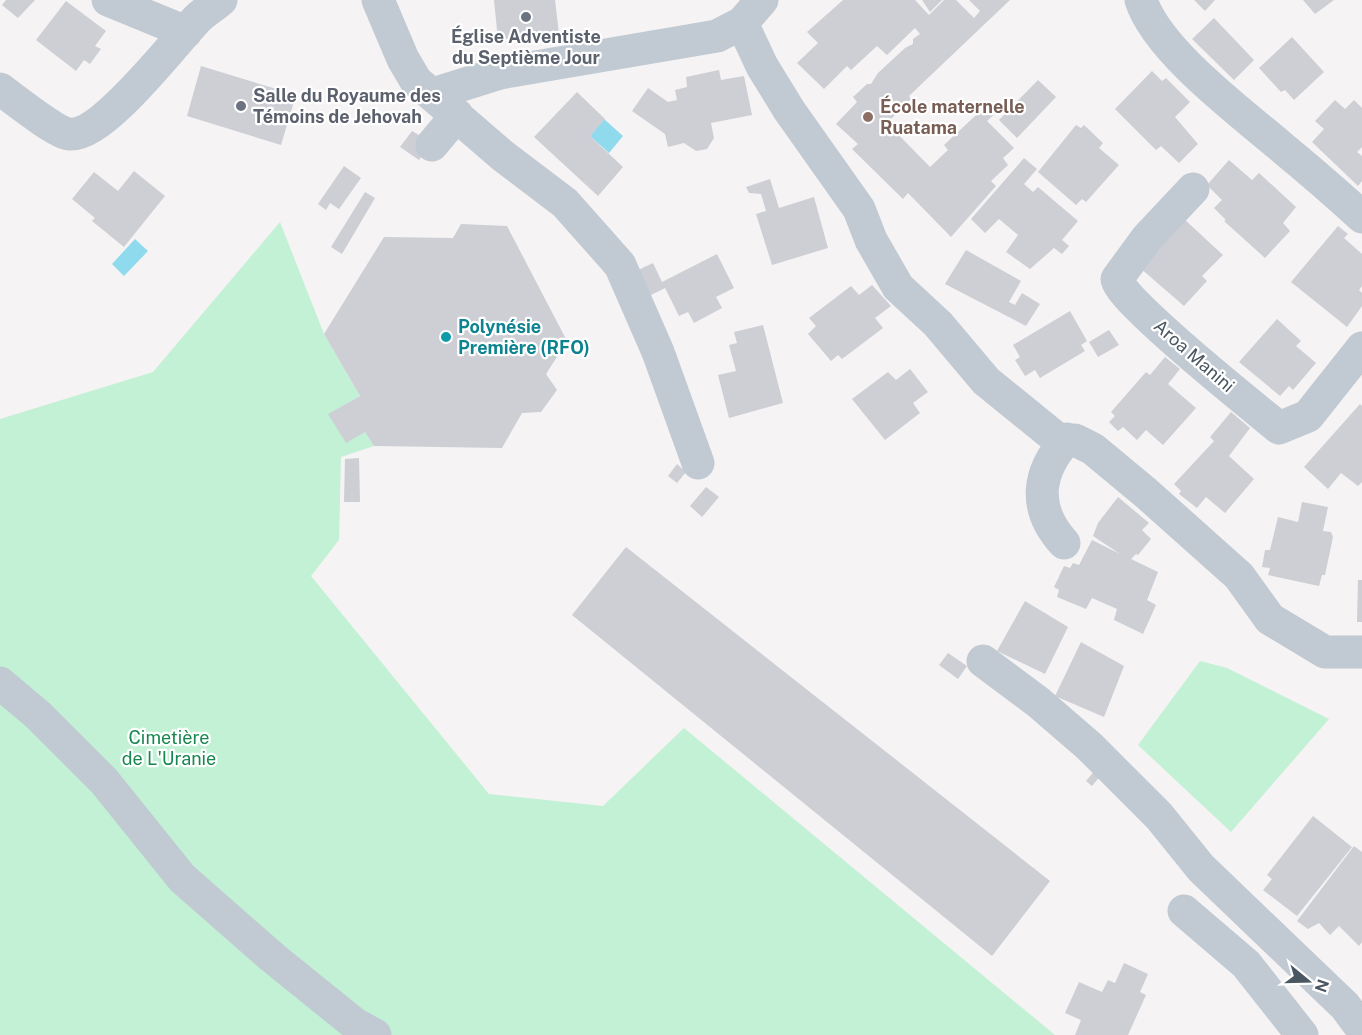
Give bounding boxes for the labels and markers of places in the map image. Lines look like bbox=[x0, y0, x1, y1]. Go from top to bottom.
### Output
marker: Église Adventiste du Septième Jour bbox=[519, 10, 533, 24]
place label: Église Adventiste du Septième Jour bbox=[451, 25, 601, 68]
place label: Salle du Royaume des Témoins de Jehovah bbox=[253, 85, 441, 127]
place label: École maternelle Ruatama bbox=[880, 95, 1025, 138]
marker: Salle du Royaume des Témoins de Jehovah bbox=[234, 99, 248, 113]
marker: École maternelle Ruatama bbox=[861, 110, 875, 124]
place label: Polynésie Première (RFO) bbox=[458, 316, 590, 358]
marker: Polynésie Première (RFO) bbox=[439, 330, 453, 344]

